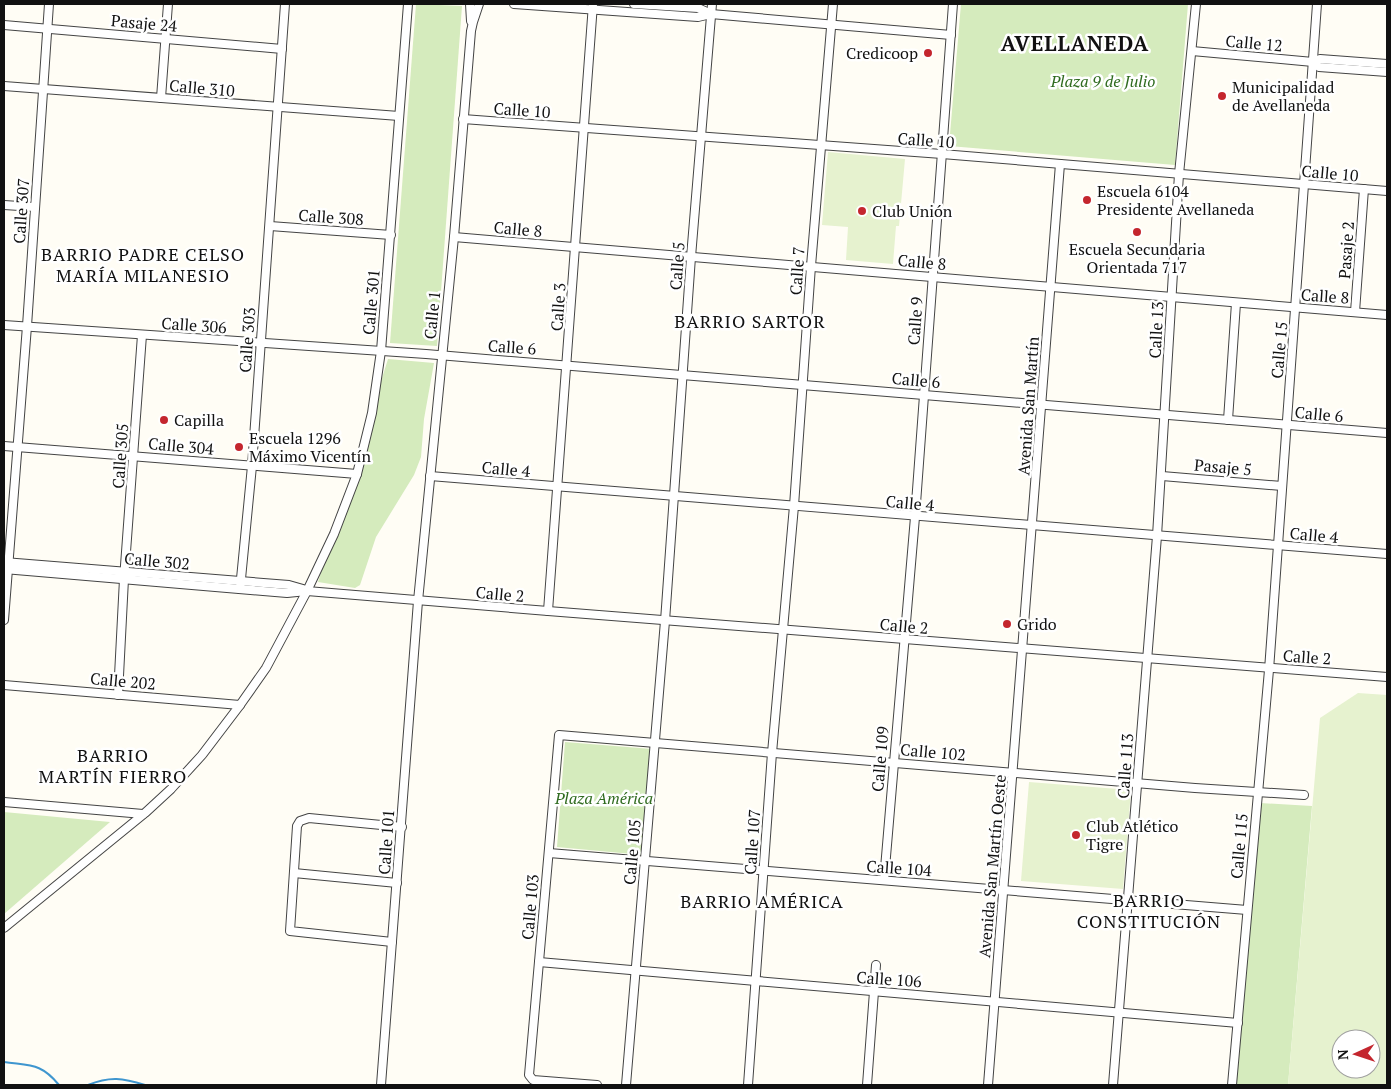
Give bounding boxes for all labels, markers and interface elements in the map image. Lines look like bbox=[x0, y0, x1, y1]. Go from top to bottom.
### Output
street label: Pasaje 24 bbox=[110, 9, 178, 37]
district label: AVELLANEDA bbox=[1001, 29, 1149, 57]
street label: Calle 12 bbox=[1225, 30, 1283, 56]
place label: Credicoop bbox=[846, 42, 918, 64]
marker: Credicoop bbox=[922, 47, 934, 59]
park label: Plaza 9 de Julio bbox=[1050, 70, 1155, 92]
street label: Calle 310 bbox=[168, 74, 236, 102]
place label: Municipalidad de Avellaneda bbox=[1232, 76, 1334, 116]
marker: Municipalidad de Avellaneda bbox=[1216, 90, 1228, 102]
street label: Calle 10 bbox=[493, 97, 551, 123]
street label: Calle 10 bbox=[897, 127, 955, 153]
street label: Calle 10 bbox=[1301, 160, 1359, 186]
street label: Calle 307 bbox=[8, 178, 34, 244]
place label: Escuela 6104 Presidente Avellaneda bbox=[1097, 180, 1254, 220]
marker: Escuela 6104 Presidente Avellaneda bbox=[1081, 194, 1093, 206]
place label: Club Unión bbox=[872, 200, 953, 222]
street label: Calle 308 bbox=[298, 204, 364, 230]
marker: Club Unión bbox=[856, 205, 868, 217]
street label: Calle 8 bbox=[493, 216, 543, 242]
street label: Pasaje 2 bbox=[1333, 220, 1359, 280]
marker: Escuela Secundaria Orientada 717 bbox=[1131, 226, 1143, 238]
place label: Escuela Secundaria Orientada 717 bbox=[1069, 238, 1205, 278]
street label: Calle 5 bbox=[664, 241, 690, 291]
district label: BARRIO PADRE CELSO MARÍA MILANESIO bbox=[41, 242, 245, 287]
street label: Calle 7 bbox=[784, 246, 810, 296]
street label: Calle 8 bbox=[897, 249, 947, 275]
street label: Calle 301 bbox=[357, 268, 385, 336]
street label: Calle 3 bbox=[545, 282, 571, 332]
street label: Calle 8 bbox=[1300, 283, 1350, 309]
street label: Calle 1 bbox=[419, 290, 445, 340]
street label: Calle 9 bbox=[902, 296, 928, 346]
street label: Calle 13 bbox=[1144, 301, 1168, 359]
street label: Calle 303 bbox=[234, 307, 260, 373]
district label: BARRIO SARTOR bbox=[674, 309, 826, 333]
street label: Calle 306 bbox=[161, 312, 228, 338]
street label: Calle 15 bbox=[1266, 321, 1292, 379]
street label: Calle 6 bbox=[487, 334, 537, 360]
street label: Avenida San Martín bbox=[1012, 335, 1044, 476]
street label: Calle 6 bbox=[891, 367, 942, 393]
street label: Calle 6 bbox=[1294, 401, 1345, 427]
place label: Capilla bbox=[174, 409, 224, 431]
marker: Capilla bbox=[158, 414, 170, 426]
street label: Calle 305 bbox=[107, 423, 133, 489]
place label: Escuela 1296 Máximo Vicentín bbox=[249, 427, 371, 467]
street label: Calle 304 bbox=[147, 432, 215, 460]
marker: Escuela 1296 Máximo Vicentín bbox=[233, 441, 245, 453]
street label: Pasaje 5 bbox=[1193, 454, 1253, 480]
street label: Calle 4 bbox=[481, 456, 532, 482]
street label: Calle 4 bbox=[885, 490, 936, 516]
street label: Calle 4 bbox=[1289, 522, 1340, 548]
street label: Calle 302 bbox=[123, 547, 191, 575]
street label: Calle 2 bbox=[475, 581, 525, 607]
street label: Calle 2 bbox=[879, 613, 929, 639]
place label: Grido bbox=[1017, 613, 1057, 635]
marker: Grido bbox=[1001, 618, 1013, 630]
street label: Calle 2 bbox=[1282, 644, 1332, 670]
street label: Calle 202 bbox=[89, 667, 157, 695]
street label: Calle 109 bbox=[866, 725, 894, 793]
street label: Calle 113 bbox=[1112, 733, 1138, 799]
street label: Calle 102 bbox=[899, 738, 967, 766]
district label: BARRIO MARTÍN FIERRO bbox=[39, 743, 187, 788]
street label: Avenida San Martín Oeste bbox=[973, 773, 1011, 959]
park label: Plaza América bbox=[554, 787, 653, 809]
street label: Calle 101 bbox=[373, 809, 399, 875]
street label: Calle 107 bbox=[739, 809, 765, 875]
street label: Calle 115 bbox=[1225, 812, 1253, 880]
place label: Club Atlético Tigre bbox=[1086, 815, 1178, 855]
street label: Calle 105 bbox=[618, 818, 646, 886]
marker: Club Atlético Tigre bbox=[1070, 829, 1082, 841]
street label: Calle 104 bbox=[866, 855, 933, 881]
street label: Calle 103 bbox=[516, 873, 544, 941]
district label: BARRIO CONSTITUCIÓN bbox=[1077, 888, 1221, 933]
district label: BARRIO AMÉRICA bbox=[680, 889, 844, 913]
street label: Calle 106 bbox=[856, 966, 923, 992]
north arrow bbox=[1331, 1029, 1381, 1079]
text: N bbox=[1333, 1049, 1352, 1061]

